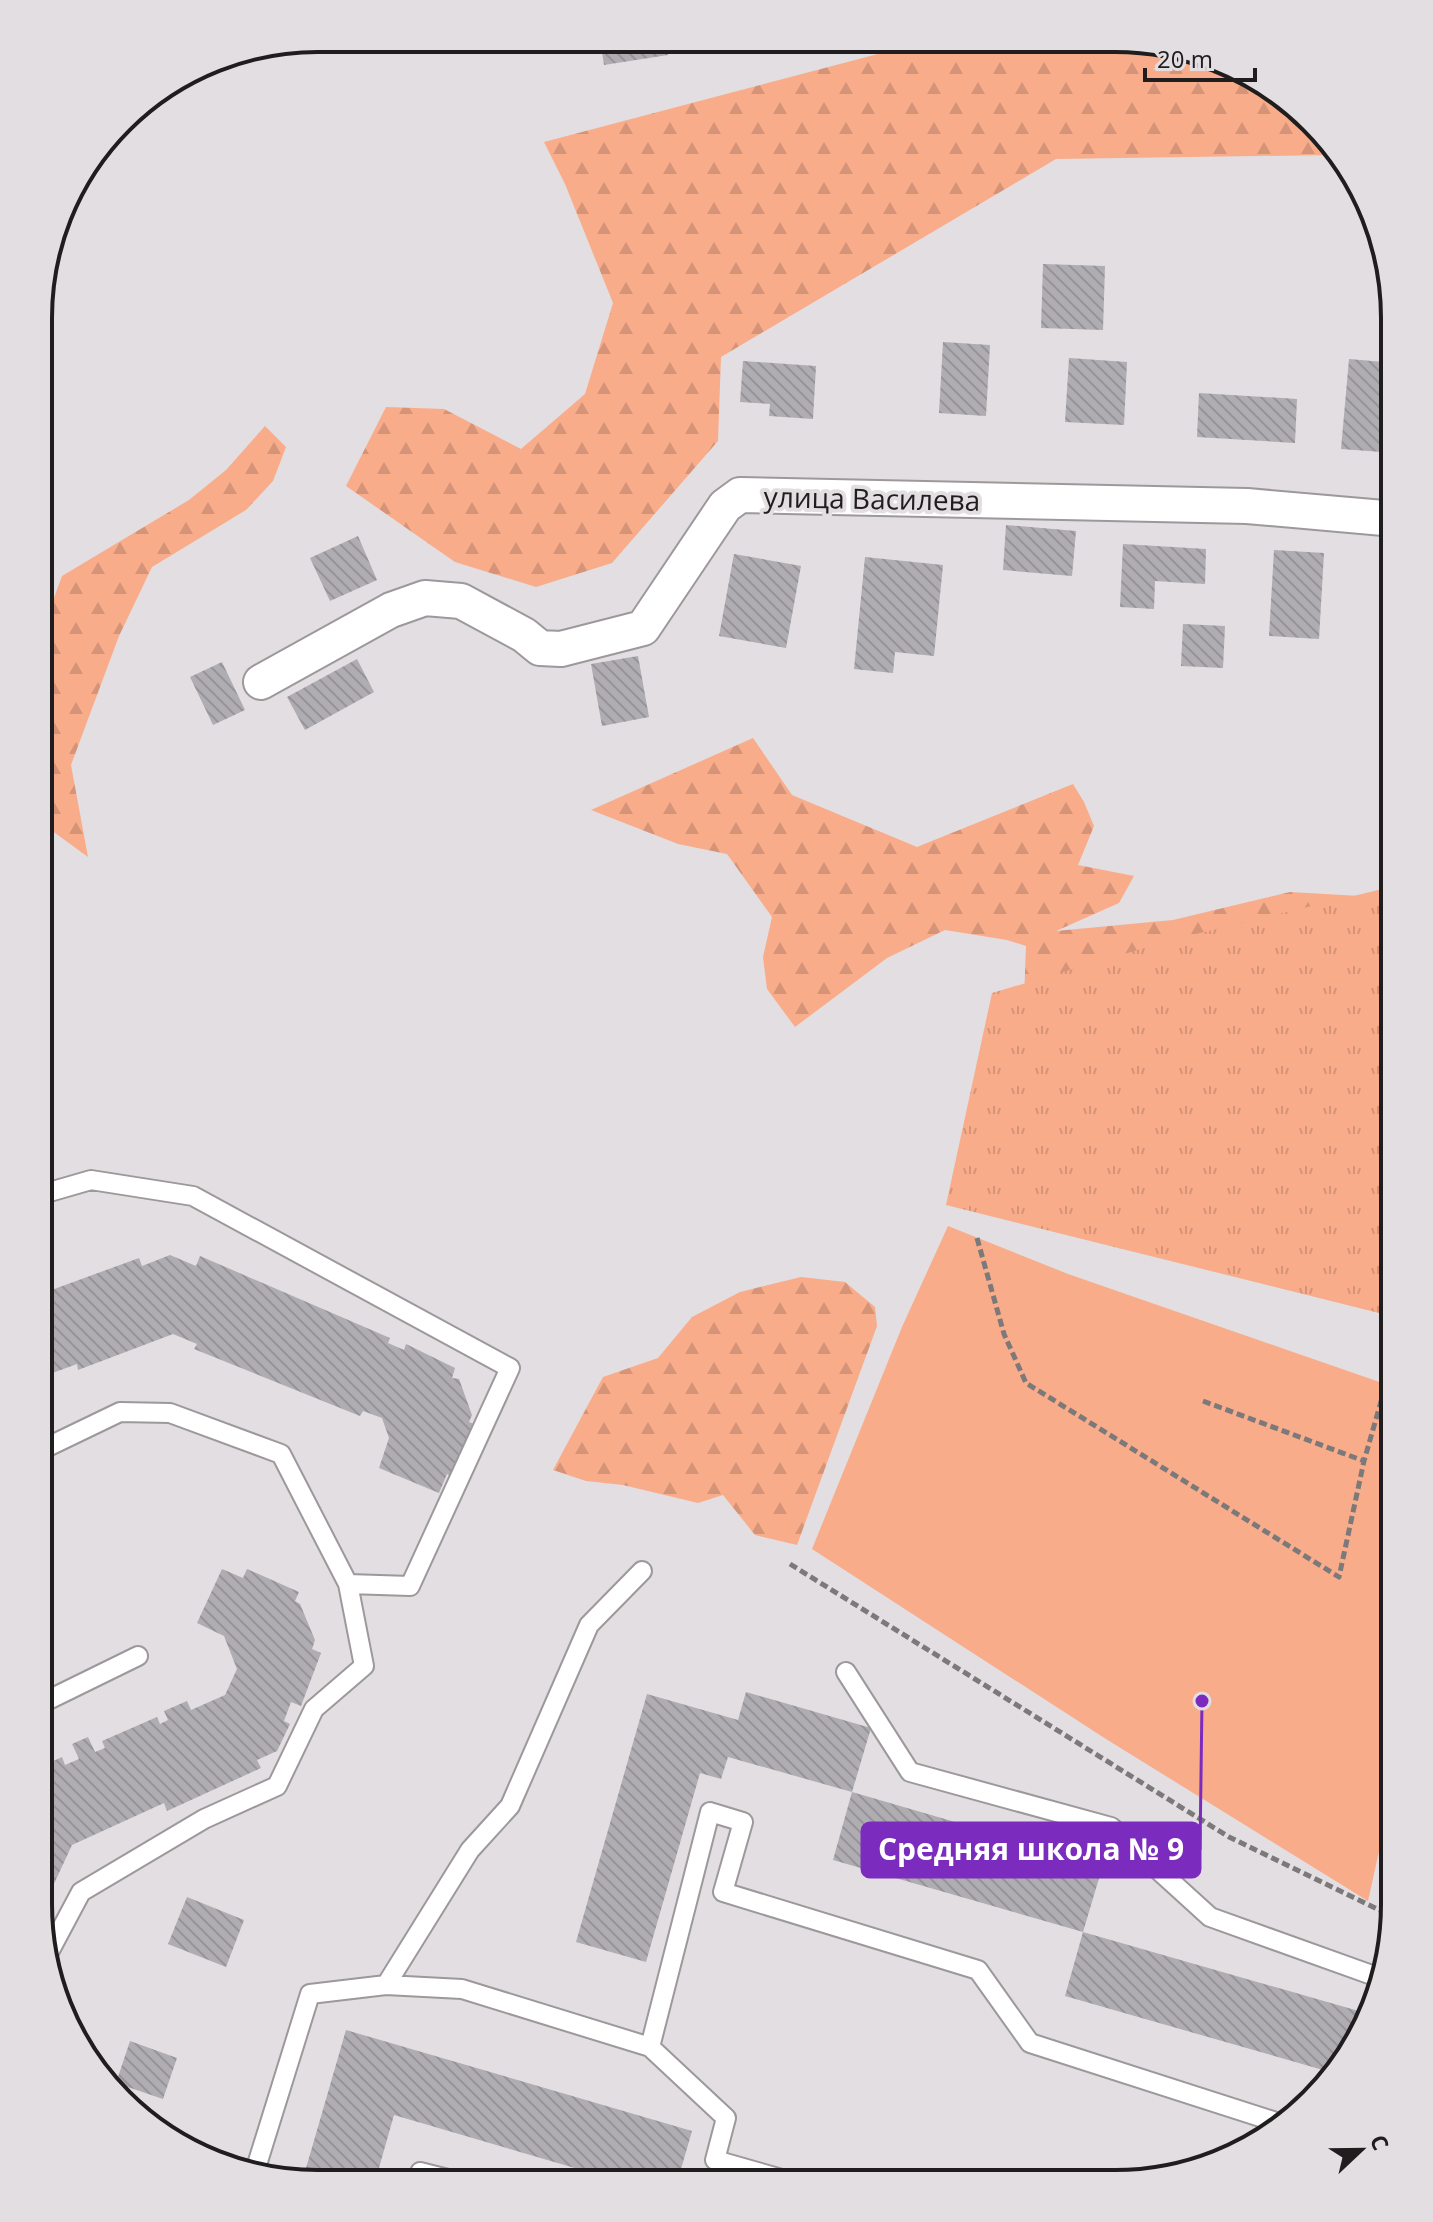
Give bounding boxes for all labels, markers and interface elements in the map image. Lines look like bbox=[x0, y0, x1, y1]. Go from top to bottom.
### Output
scale bar bbox=[1145, 32, 1255, 82]
text: 20 m bbox=[1157, 42, 1213, 75]
street label: улица Василева bbox=[763, 477, 981, 519]
callout: Средняя школа № 9 bbox=[862, 1823, 1200, 1877]
text: Средняя школа № 9 bbox=[878, 1828, 1184, 1869]
north arrow bbox=[1321, 2110, 1401, 2190]
text: С bbox=[1364, 2130, 1397, 2154]

